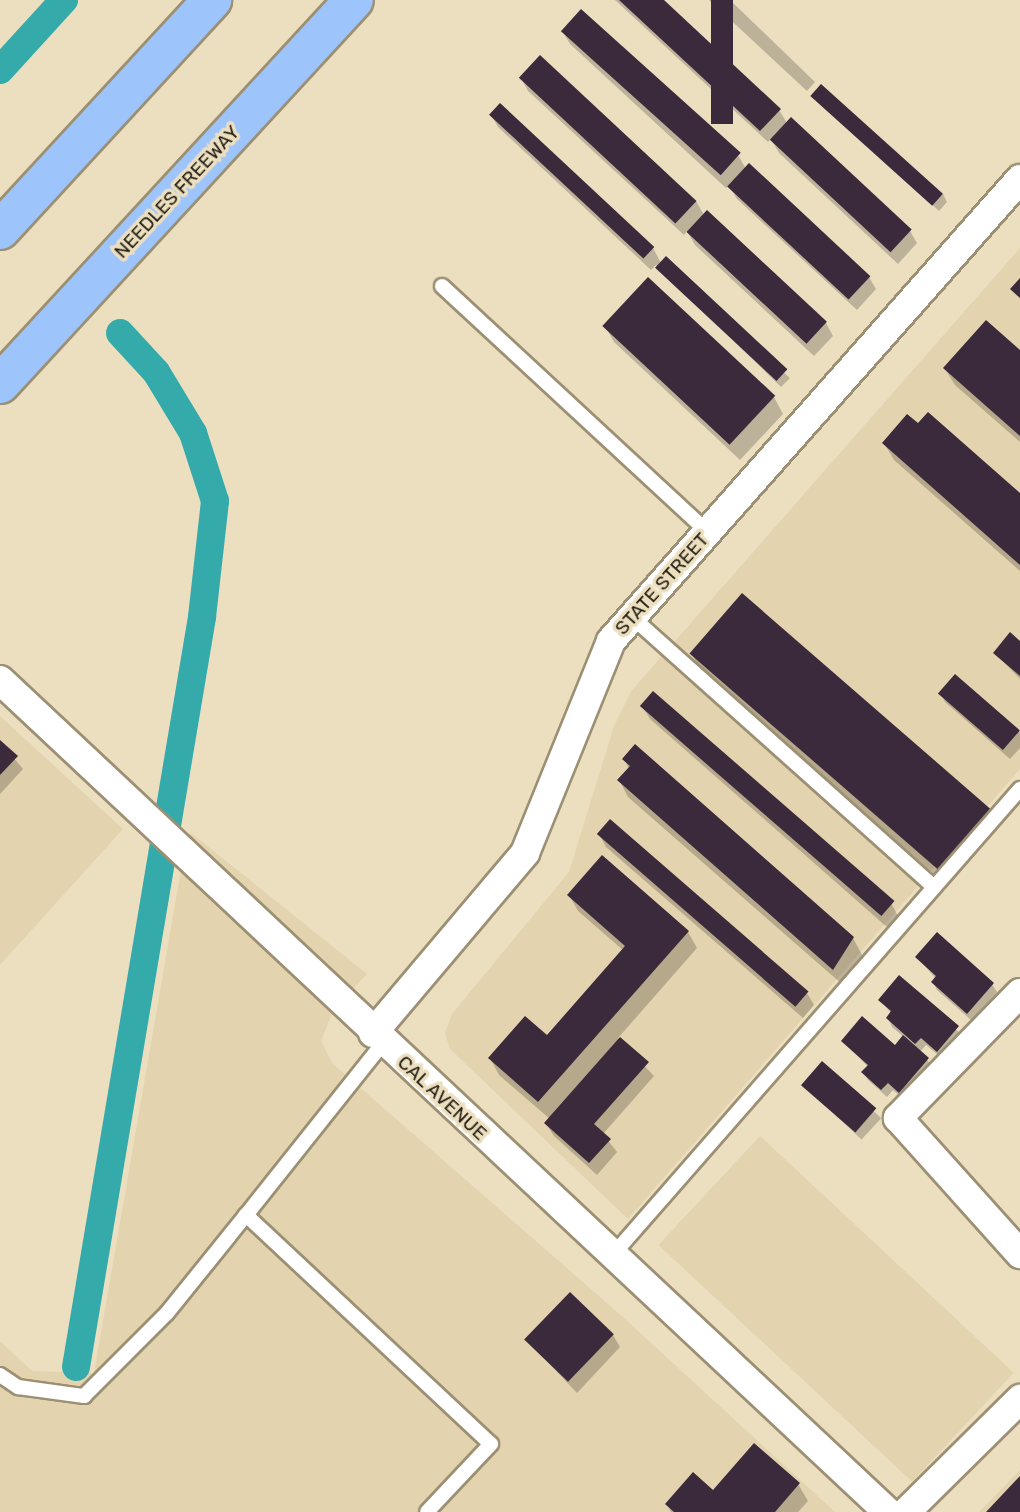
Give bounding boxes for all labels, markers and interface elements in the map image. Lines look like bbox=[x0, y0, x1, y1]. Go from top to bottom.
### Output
street label: NEEDLES FREEWAY bbox=[110, 121, 244, 263]
street label: STATE STREET bbox=[610, 528, 714, 640]
street label: CAL AVENUE bbox=[392, 1051, 492, 1145]

